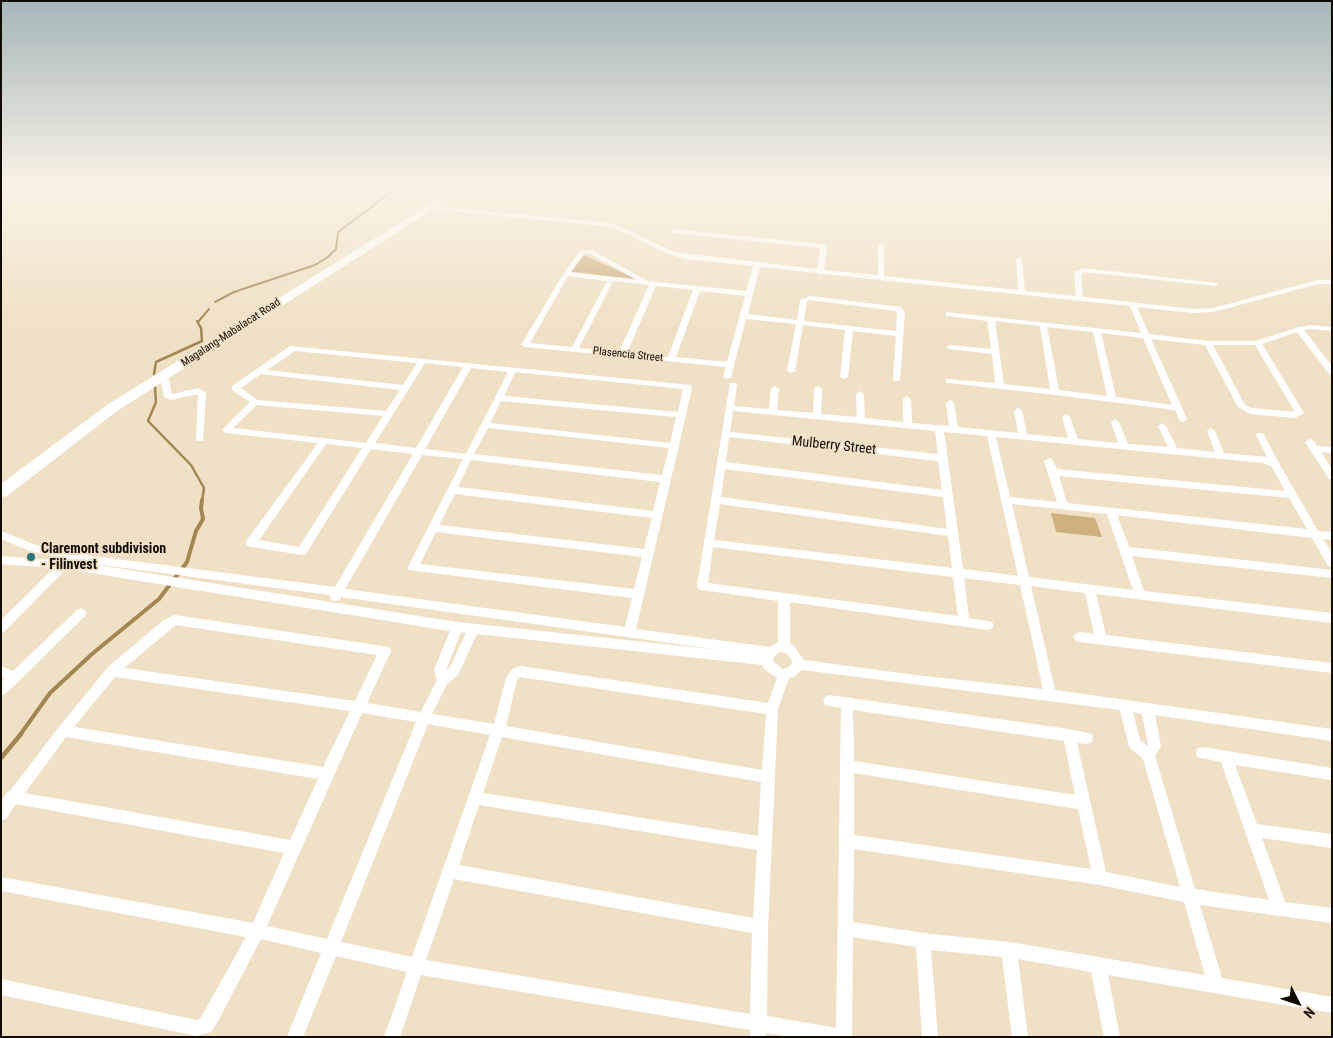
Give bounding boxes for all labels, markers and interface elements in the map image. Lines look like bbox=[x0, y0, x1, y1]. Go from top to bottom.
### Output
street label: Magalang-Mabalacat Road bbox=[179, 296, 283, 370]
street label: Plasencia Street bbox=[592, 345, 664, 365]
street label: Mulberry Street bbox=[791, 433, 877, 459]
place label: Claremont subdivision - Filinvest bbox=[41, 541, 166, 574]
marker: Claremont subdivision - Filinvest bbox=[25, 551, 37, 563]
north arrow bbox=[1273, 978, 1323, 1028]
text: N bbox=[1300, 1004, 1318, 1021]

